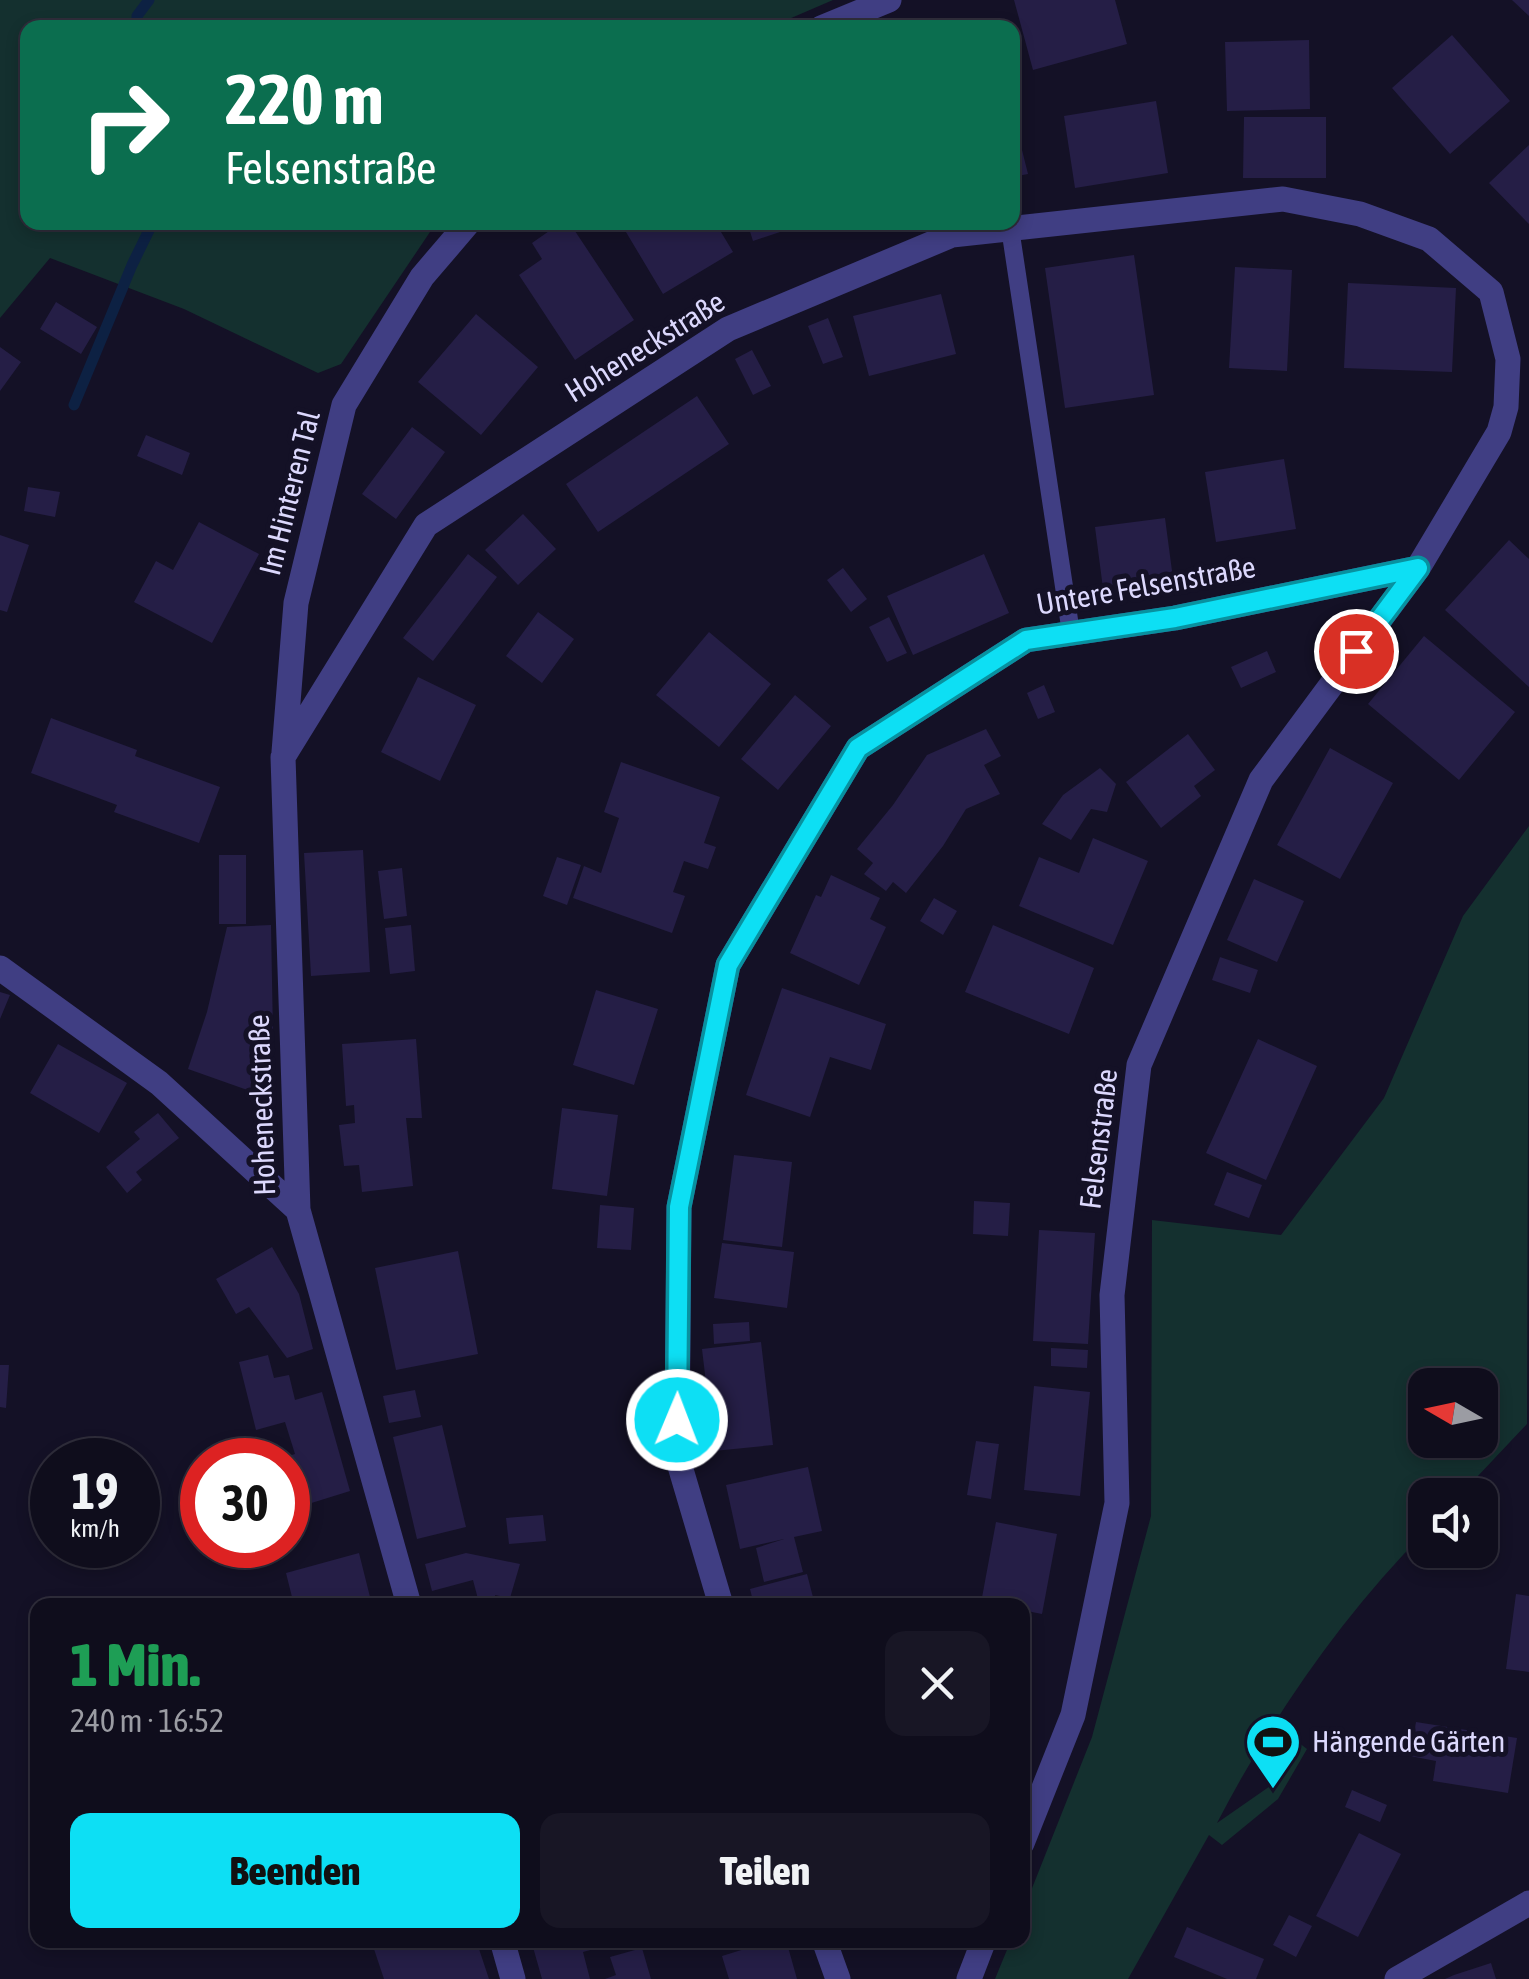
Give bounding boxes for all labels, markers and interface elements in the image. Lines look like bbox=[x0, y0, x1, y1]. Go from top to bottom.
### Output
text: 220 m bbox=[225, 59, 384, 139]
icon: right bbox=[60, 60, 190, 190]
text: Felsenstraße bbox=[225, 142, 436, 194]
street label: Hoheneckstraße bbox=[559, 284, 730, 409]
street label: Im Hinteren Tal bbox=[252, 407, 326, 579]
street label: Untere Felsenstraße bbox=[1034, 549, 1258, 621]
pin bbox=[1314, 609, 1399, 694]
icon: arrive bbox=[1329, 624, 1384, 679]
street label: Hoheneckstraße bbox=[241, 1014, 281, 1196]
street label: Felsenstraße bbox=[1073, 1067, 1123, 1211]
position arrow bbox=[625, 1368, 729, 1472]
north arrow bbox=[1408, 1368, 1498, 1458]
map controls bbox=[1408, 1368, 1498, 1568]
speed limit sign: 30 bbox=[180, 1438, 310, 1568]
text: 19 bbox=[71, 1462, 118, 1520]
button: sound bbox=[1408, 1478, 1498, 1568]
text: km/h bbox=[70, 1514, 120, 1542]
text: 1 Min. bbox=[70, 1630, 200, 1699]
button: close bbox=[885, 1631, 990, 1736]
text: 240 m · 16:52 bbox=[70, 1702, 224, 1739]
sports icon: Hängende Gärten bbox=[1243, 1712, 1303, 1791]
place label: Hängende Gärten bbox=[1312, 1724, 1505, 1758]
button: Beenden bbox=[70, 1813, 520, 1928]
button: Teilen bbox=[540, 1813, 990, 1928]

